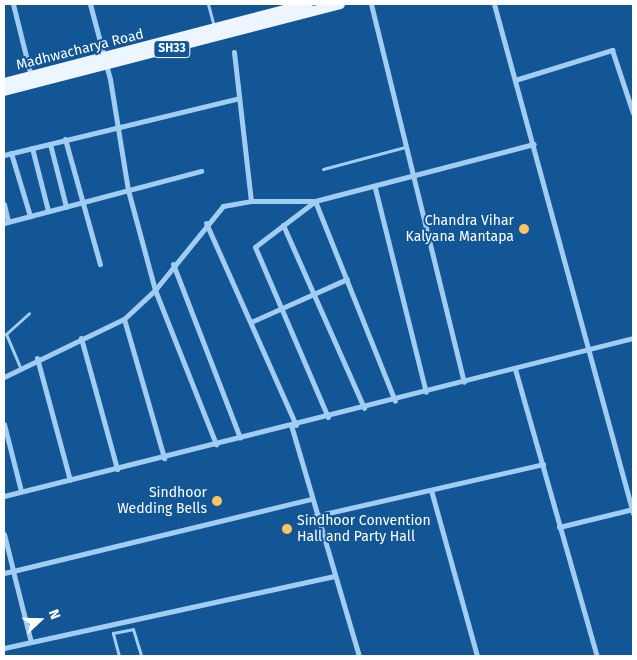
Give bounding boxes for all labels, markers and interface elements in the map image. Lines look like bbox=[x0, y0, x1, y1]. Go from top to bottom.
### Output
street label: Madhwacharya Road bbox=[15, 26, 145, 74]
road number: SH33 bbox=[153, 40, 191, 59]
place label: Chandra Vihar Kalyana Mantapa bbox=[406, 213, 514, 246]
marker: Chandra Vihar Kalyana Mantapa bbox=[518, 223, 530, 235]
place label: Sindhoor Wedding Bells bbox=[117, 485, 207, 518]
marker: Sindhoor Wedding Bells bbox=[211, 495, 223, 507]
place label: Sindhoor Convention Hall and Party Hall bbox=[297, 513, 431, 546]
marker: Sindhoor Convention Hall and Party Hall bbox=[281, 523, 293, 535]
north arrow bbox=[15, 595, 65, 645]
text: N bbox=[45, 607, 64, 622]

